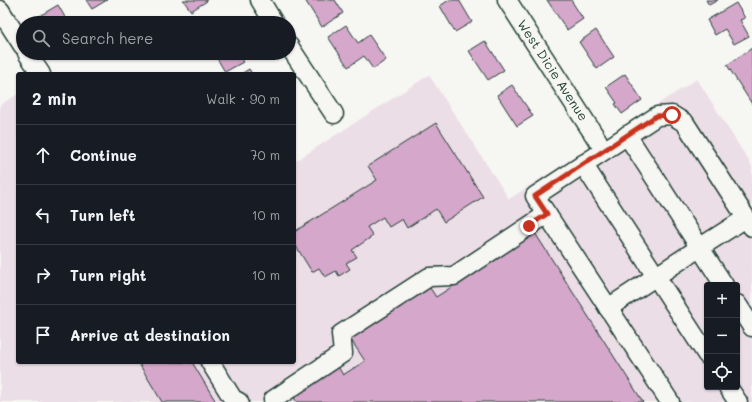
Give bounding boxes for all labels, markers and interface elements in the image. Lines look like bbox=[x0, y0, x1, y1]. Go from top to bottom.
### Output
search box bbox=[16, 16, 296, 60]
street label: West Dicie Avenue bbox=[514, 16, 593, 124]
icon: search bbox=[30, 27, 52, 49]
text: Search here bbox=[62, 28, 153, 48]
text: 2 min bbox=[32, 87, 77, 109]
text: Walk · 90 m bbox=[206, 90, 280, 107]
route start bbox=[663, 106, 681, 124]
icon: ahead bbox=[32, 144, 54, 166]
text: Continue bbox=[70, 145, 137, 165]
text: 70 m bbox=[250, 146, 280, 163]
icon: left bbox=[32, 204, 54, 226]
text: Turn left bbox=[70, 205, 135, 225]
text: 10 m bbox=[252, 206, 280, 223]
route end bbox=[520, 217, 538, 235]
icon: right bbox=[32, 264, 54, 286]
text: Turn right bbox=[70, 265, 147, 285]
text: 10 m bbox=[252, 266, 280, 283]
map controls bbox=[704, 282, 740, 390]
button: + bbox=[704, 282, 740, 318]
button: − bbox=[704, 318, 740, 354]
icon: arrive bbox=[32, 324, 54, 346]
text: Arrive at destination bbox=[70, 325, 230, 345]
button: locate bbox=[704, 354, 740, 390]

